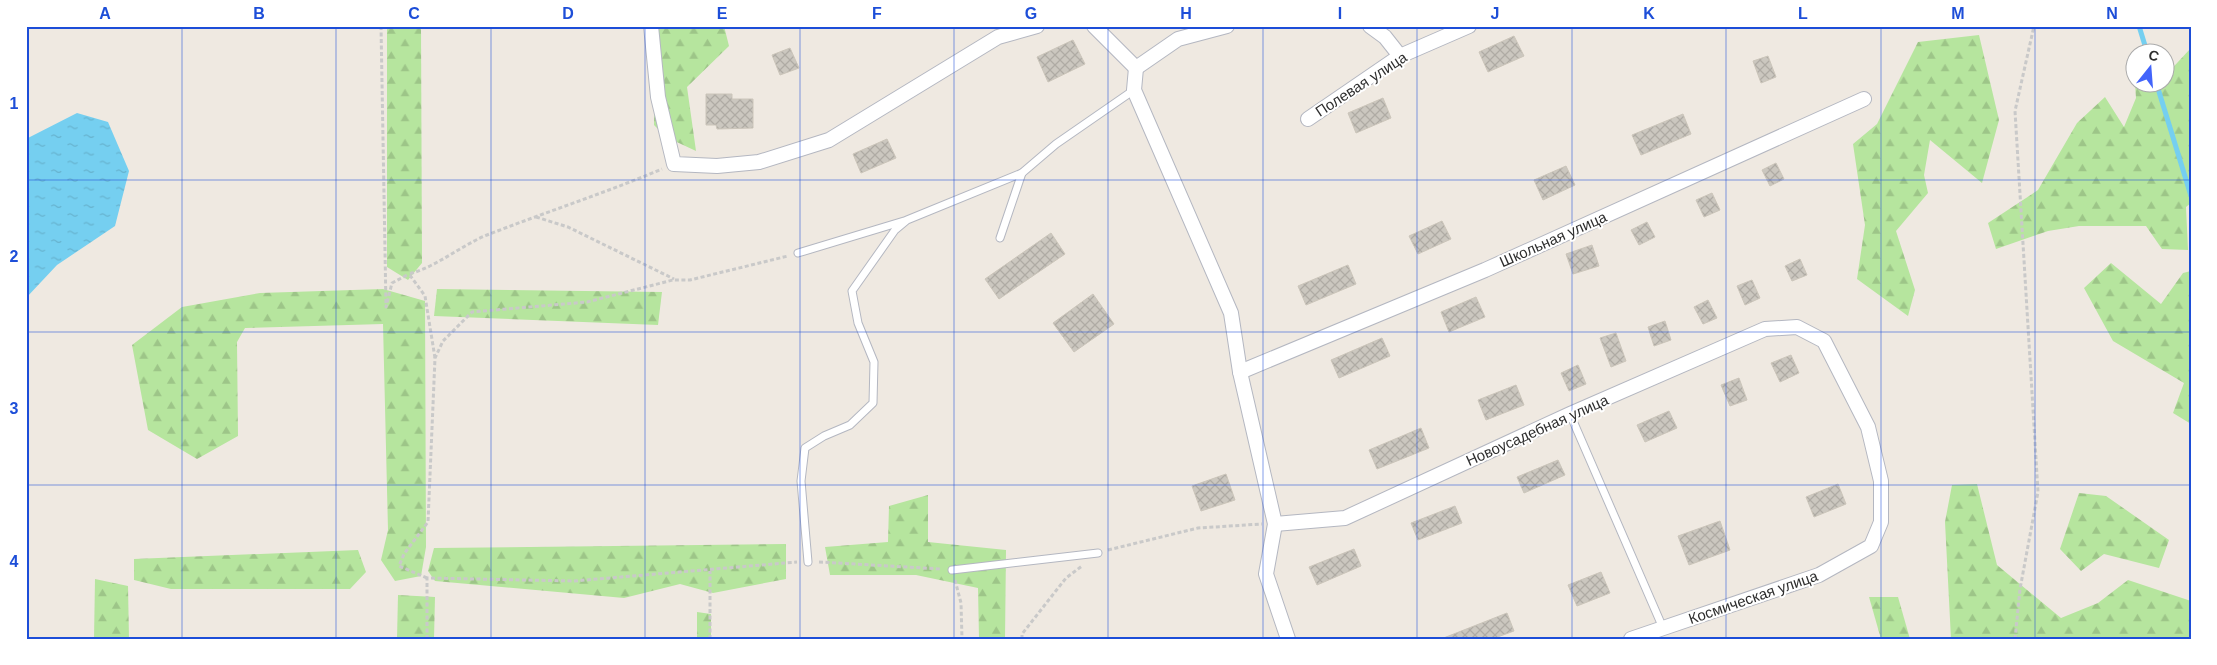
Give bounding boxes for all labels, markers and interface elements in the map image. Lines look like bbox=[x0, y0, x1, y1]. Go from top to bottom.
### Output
text: A bbox=[99, 5, 111, 22]
text: B bbox=[253, 5, 265, 22]
text: C bbox=[408, 5, 420, 22]
text: D bbox=[562, 5, 574, 22]
text: E bbox=[717, 5, 728, 22]
text: F bbox=[872, 5, 882, 22]
text: G bbox=[1025, 5, 1037, 22]
text: H bbox=[1180, 5, 1192, 22]
text: I bbox=[1338, 5, 1342, 22]
text: J bbox=[1491, 5, 1499, 22]
text: K bbox=[1643, 5, 1655, 22]
text: L bbox=[1798, 5, 1808, 22]
text: M bbox=[1951, 5, 1965, 22]
text: N bbox=[2106, 5, 2118, 22]
north arrow bbox=[2124, 42, 2174, 92]
text: С bbox=[2147, 46, 2161, 65]
street label: Полевая улица bbox=[1312, 48, 1410, 120]
text: 1 bbox=[10, 95, 19, 112]
street label: Школьная улица bbox=[1497, 208, 1610, 270]
text: 2 bbox=[10, 248, 19, 265]
street label: Новоусадебная улица bbox=[1463, 391, 1611, 469]
text: 3 bbox=[10, 400, 19, 417]
text: 4 bbox=[10, 553, 19, 570]
street label: Космическая улица bbox=[1686, 567, 1821, 627]

